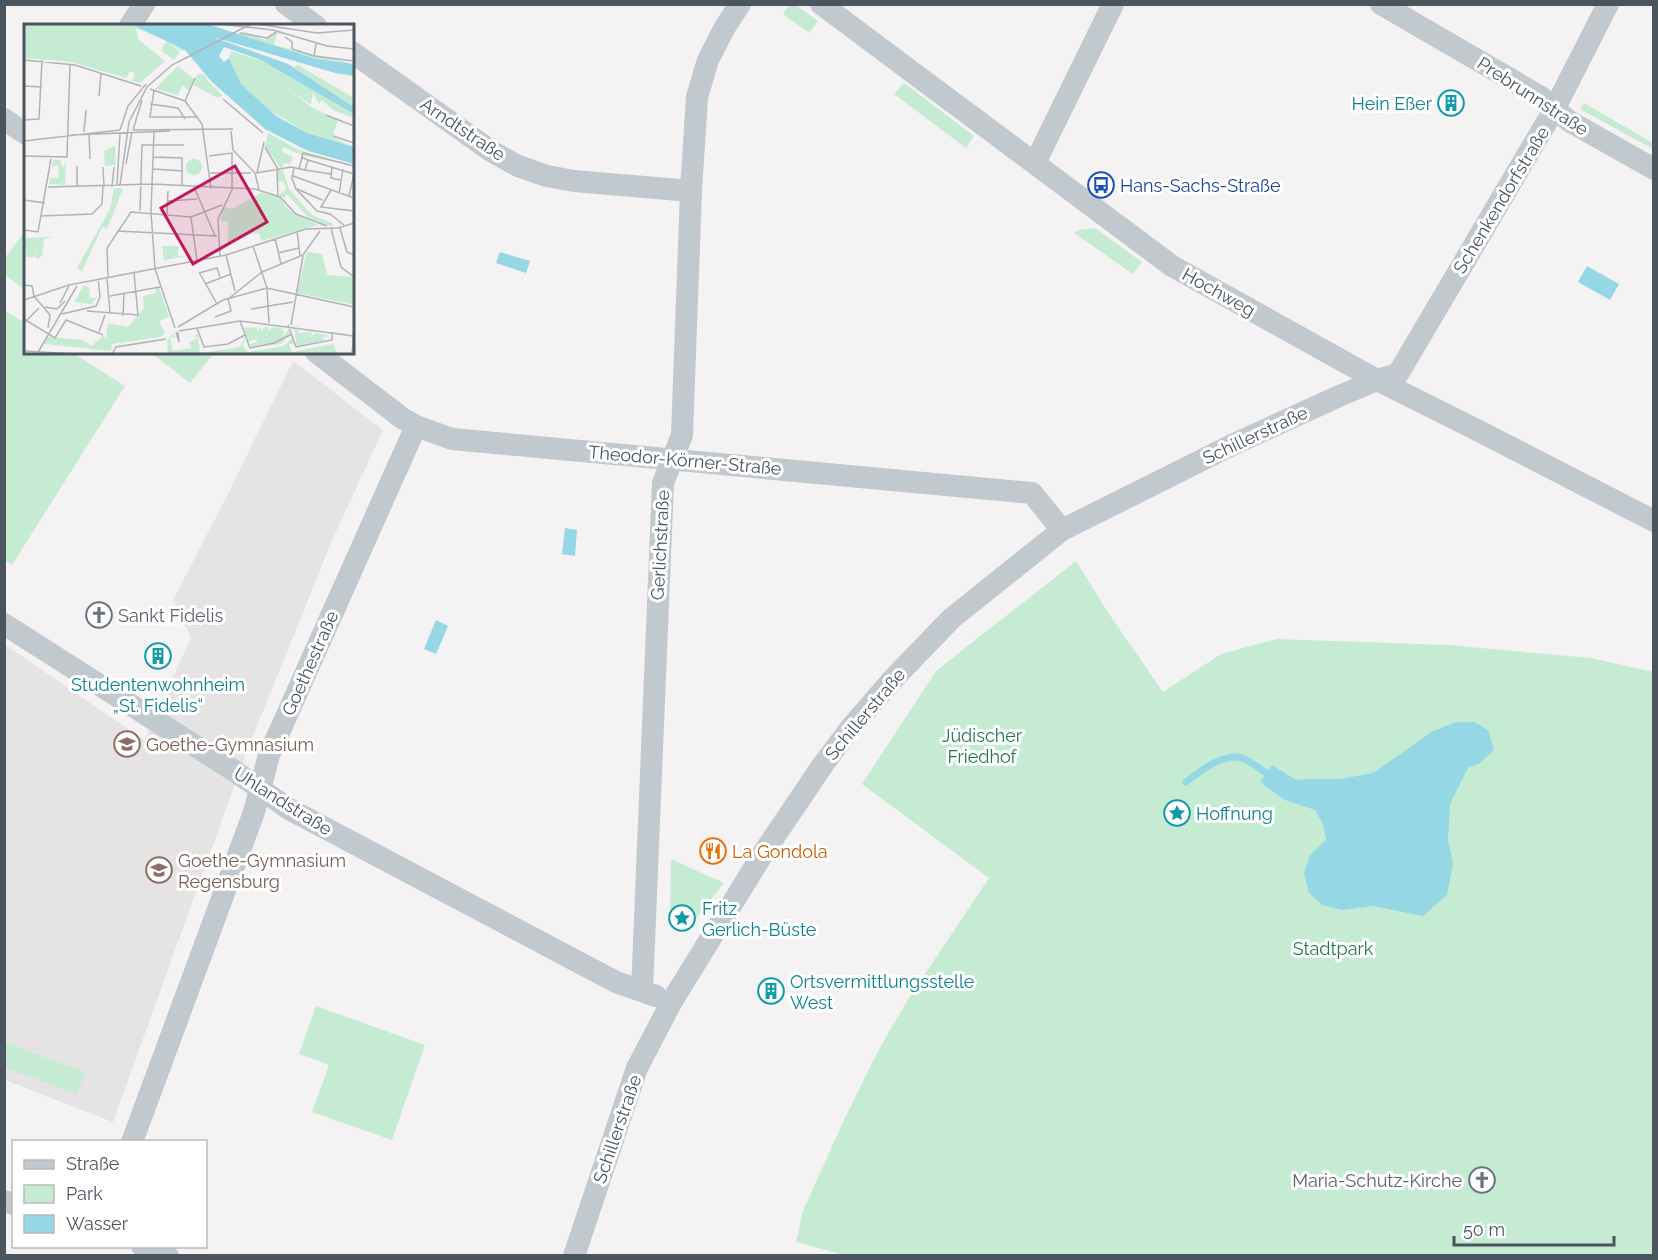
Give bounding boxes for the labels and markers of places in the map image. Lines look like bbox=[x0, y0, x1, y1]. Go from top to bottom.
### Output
building icon: Hein Eßer bbox=[1436, 88, 1466, 118]
place label: Hein Eßer bbox=[1352, 93, 1433, 114]
bus stop icon: Hans-Sachs-Straße bbox=[1086, 170, 1116, 200]
place label: Hans-Sachs-Straße bbox=[1120, 175, 1281, 196]
church icon: Sankt Fidelis bbox=[84, 600, 114, 630]
place label: Sankt Fidelis bbox=[118, 605, 223, 626]
building icon: Studentenwohnheim „St. Fidelis“ bbox=[143, 641, 173, 671]
place label: Studentenwohnheim „St. Fidelis“ bbox=[71, 674, 245, 716]
school or university icon: Goethe-Gymnasium bbox=[112, 729, 142, 759]
place label: Goethe-Gymnasium bbox=[146, 734, 314, 755]
place icon: Hoffnung bbox=[1162, 798, 1192, 828]
place label: Hoffnung bbox=[1196, 803, 1273, 824]
restaurant icon: La Gondola bbox=[698, 836, 728, 866]
place label: La Gondola bbox=[732, 841, 828, 862]
place label: Goethe-Gymnasium Regensburg bbox=[178, 850, 346, 892]
school or university icon: Goethe-Gymnasium Regensburg bbox=[144, 855, 174, 885]
place label: Fritz Gerlich-Büste bbox=[702, 898, 817, 940]
place icon: Fritz Gerlich-Büste bbox=[667, 903, 697, 933]
place label: Ortsvermittlungsstelle West bbox=[790, 971, 975, 1013]
building icon: Ortsvermittlungsstelle West bbox=[756, 976, 786, 1006]
church icon: Maria-Schutz-Kirche bbox=[1467, 1165, 1497, 1195]
place label: Maria-Schutz-Kirche bbox=[1292, 1170, 1462, 1191]

